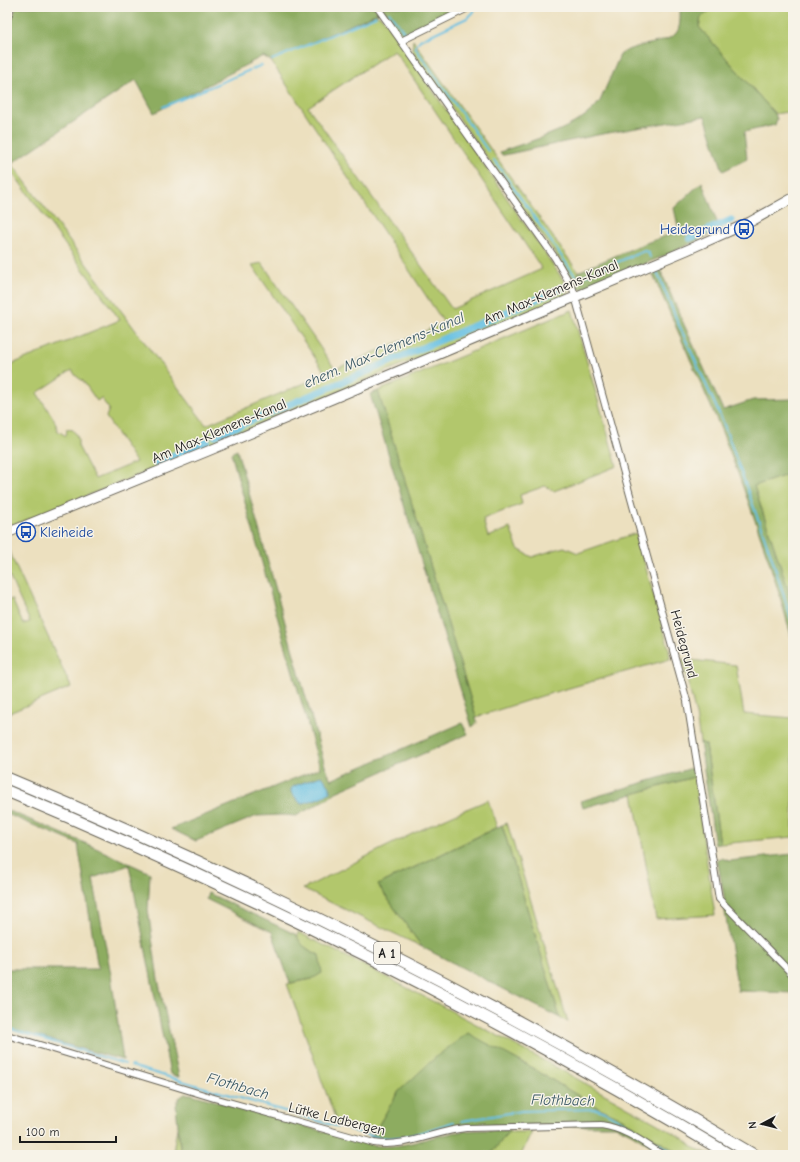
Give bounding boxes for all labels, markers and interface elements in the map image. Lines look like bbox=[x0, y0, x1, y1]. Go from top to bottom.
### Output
bus stop icon: Heidegrund bbox=[733, 218, 755, 240]
place label: Heidegrund bbox=[660, 221, 730, 238]
street label: Am Max-Klemens-Kanal bbox=[481, 256, 621, 328]
water label: ehem. Max-Clemens-Kanal bbox=[301, 308, 468, 392]
street label: Am Max-Klemens-Kanal bbox=[149, 395, 289, 467]
bus stop icon: Kleiheide bbox=[15, 521, 37, 543]
place label: Kleiheide bbox=[40, 524, 93, 541]
street label: Heidegrund bbox=[667, 608, 701, 680]
road number: A 1 bbox=[374, 942, 400, 964]
water label: Flothbach bbox=[205, 1069, 271, 1103]
water label: Flothbach bbox=[531, 1090, 595, 1110]
street label: Lütke Ladbergen bbox=[287, 1099, 387, 1139]
north arrow bbox=[742, 1104, 782, 1144]
scale bar bbox=[20, 1118, 116, 1144]
text: N bbox=[746, 1121, 759, 1130]
text: 100 m bbox=[26, 1125, 59, 1139]

